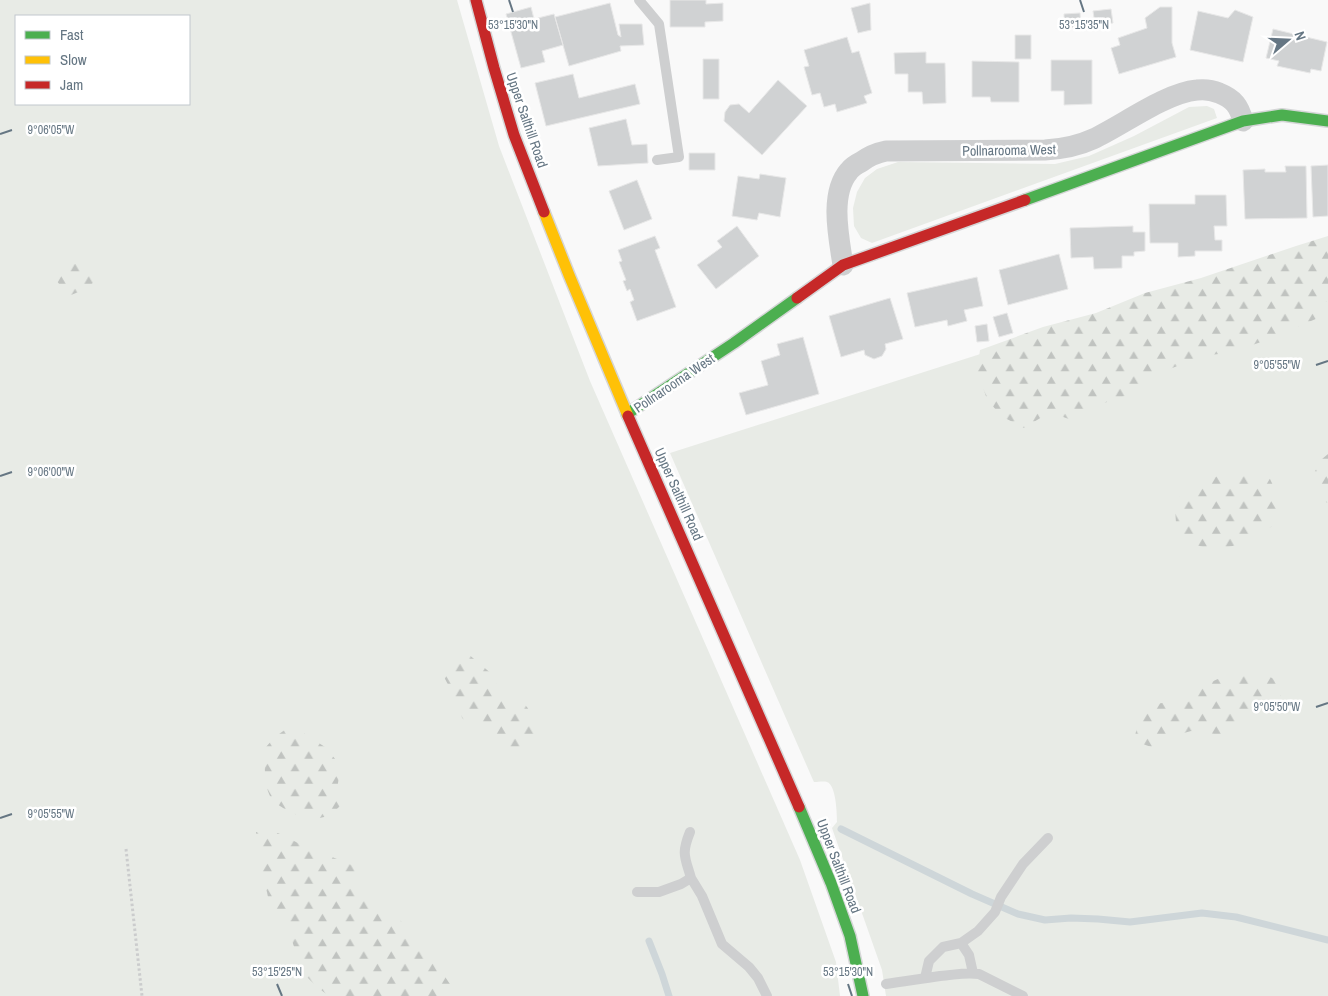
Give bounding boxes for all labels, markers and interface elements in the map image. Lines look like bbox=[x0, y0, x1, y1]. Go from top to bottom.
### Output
legend bbox=[15, 15, 190, 105]
north arrow bbox=[1263, 15, 1313, 65]
text: 53°15'30"N bbox=[488, 17, 538, 33]
text: 53°15'35"N bbox=[1059, 17, 1109, 33]
text: Fast bbox=[60, 24, 84, 45]
text: N bbox=[1290, 29, 1310, 43]
text: Slow bbox=[60, 49, 87, 70]
street label: Upper Salthill Road bbox=[502, 70, 552, 170]
text: Jam bbox=[60, 74, 83, 95]
text: 9°06'05"W bbox=[28, 122, 75, 138]
street label: Pollnarooma West bbox=[962, 140, 1056, 160]
street label: Pollnarooma West bbox=[630, 349, 718, 417]
text: 9°05'55"W bbox=[1254, 357, 1301, 373]
street label: Upper Salthill Road bbox=[651, 445, 707, 543]
text: 9°06'00"W bbox=[28, 464, 75, 480]
text: 9°05'50"W bbox=[1254, 699, 1301, 715]
text: 9°05'55"W bbox=[28, 806, 75, 822]
street label: Upper Salthill Road bbox=[813, 816, 865, 916]
text: 53°15'25"N bbox=[252, 964, 302, 980]
text: 53°15'30"N bbox=[823, 964, 873, 980]

